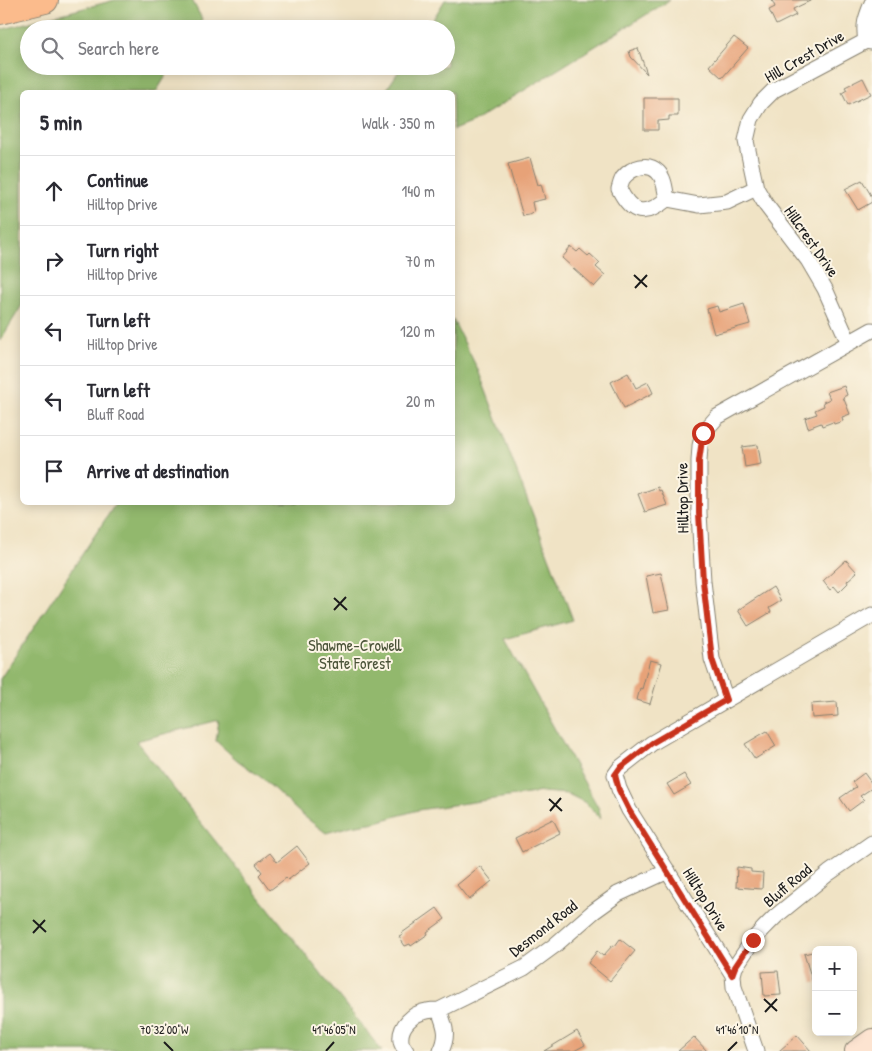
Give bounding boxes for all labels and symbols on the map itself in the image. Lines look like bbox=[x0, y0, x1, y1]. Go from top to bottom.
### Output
street label: Hill Crest Drive bbox=[760, 24, 848, 88]
street label: Hillcrest Drive bbox=[779, 201, 845, 281]
route start bbox=[692, 422, 715, 445]
street label: Hilltop Drive bbox=[670, 462, 694, 533]
park label: Shawme-Crowell State Forest bbox=[308, 634, 402, 674]
street label: Bluff Road bbox=[758, 858, 816, 912]
street label: Hilltop Drive bbox=[678, 863, 734, 935]
street label: Desmond Road bbox=[504, 894, 582, 962]
route end bbox=[742, 929, 765, 952]
text: 70°32'00"W bbox=[140, 1021, 189, 1038]
text: 41°46'05"N bbox=[312, 1021, 356, 1038]
text: 41°46'10"N bbox=[716, 1021, 758, 1038]

